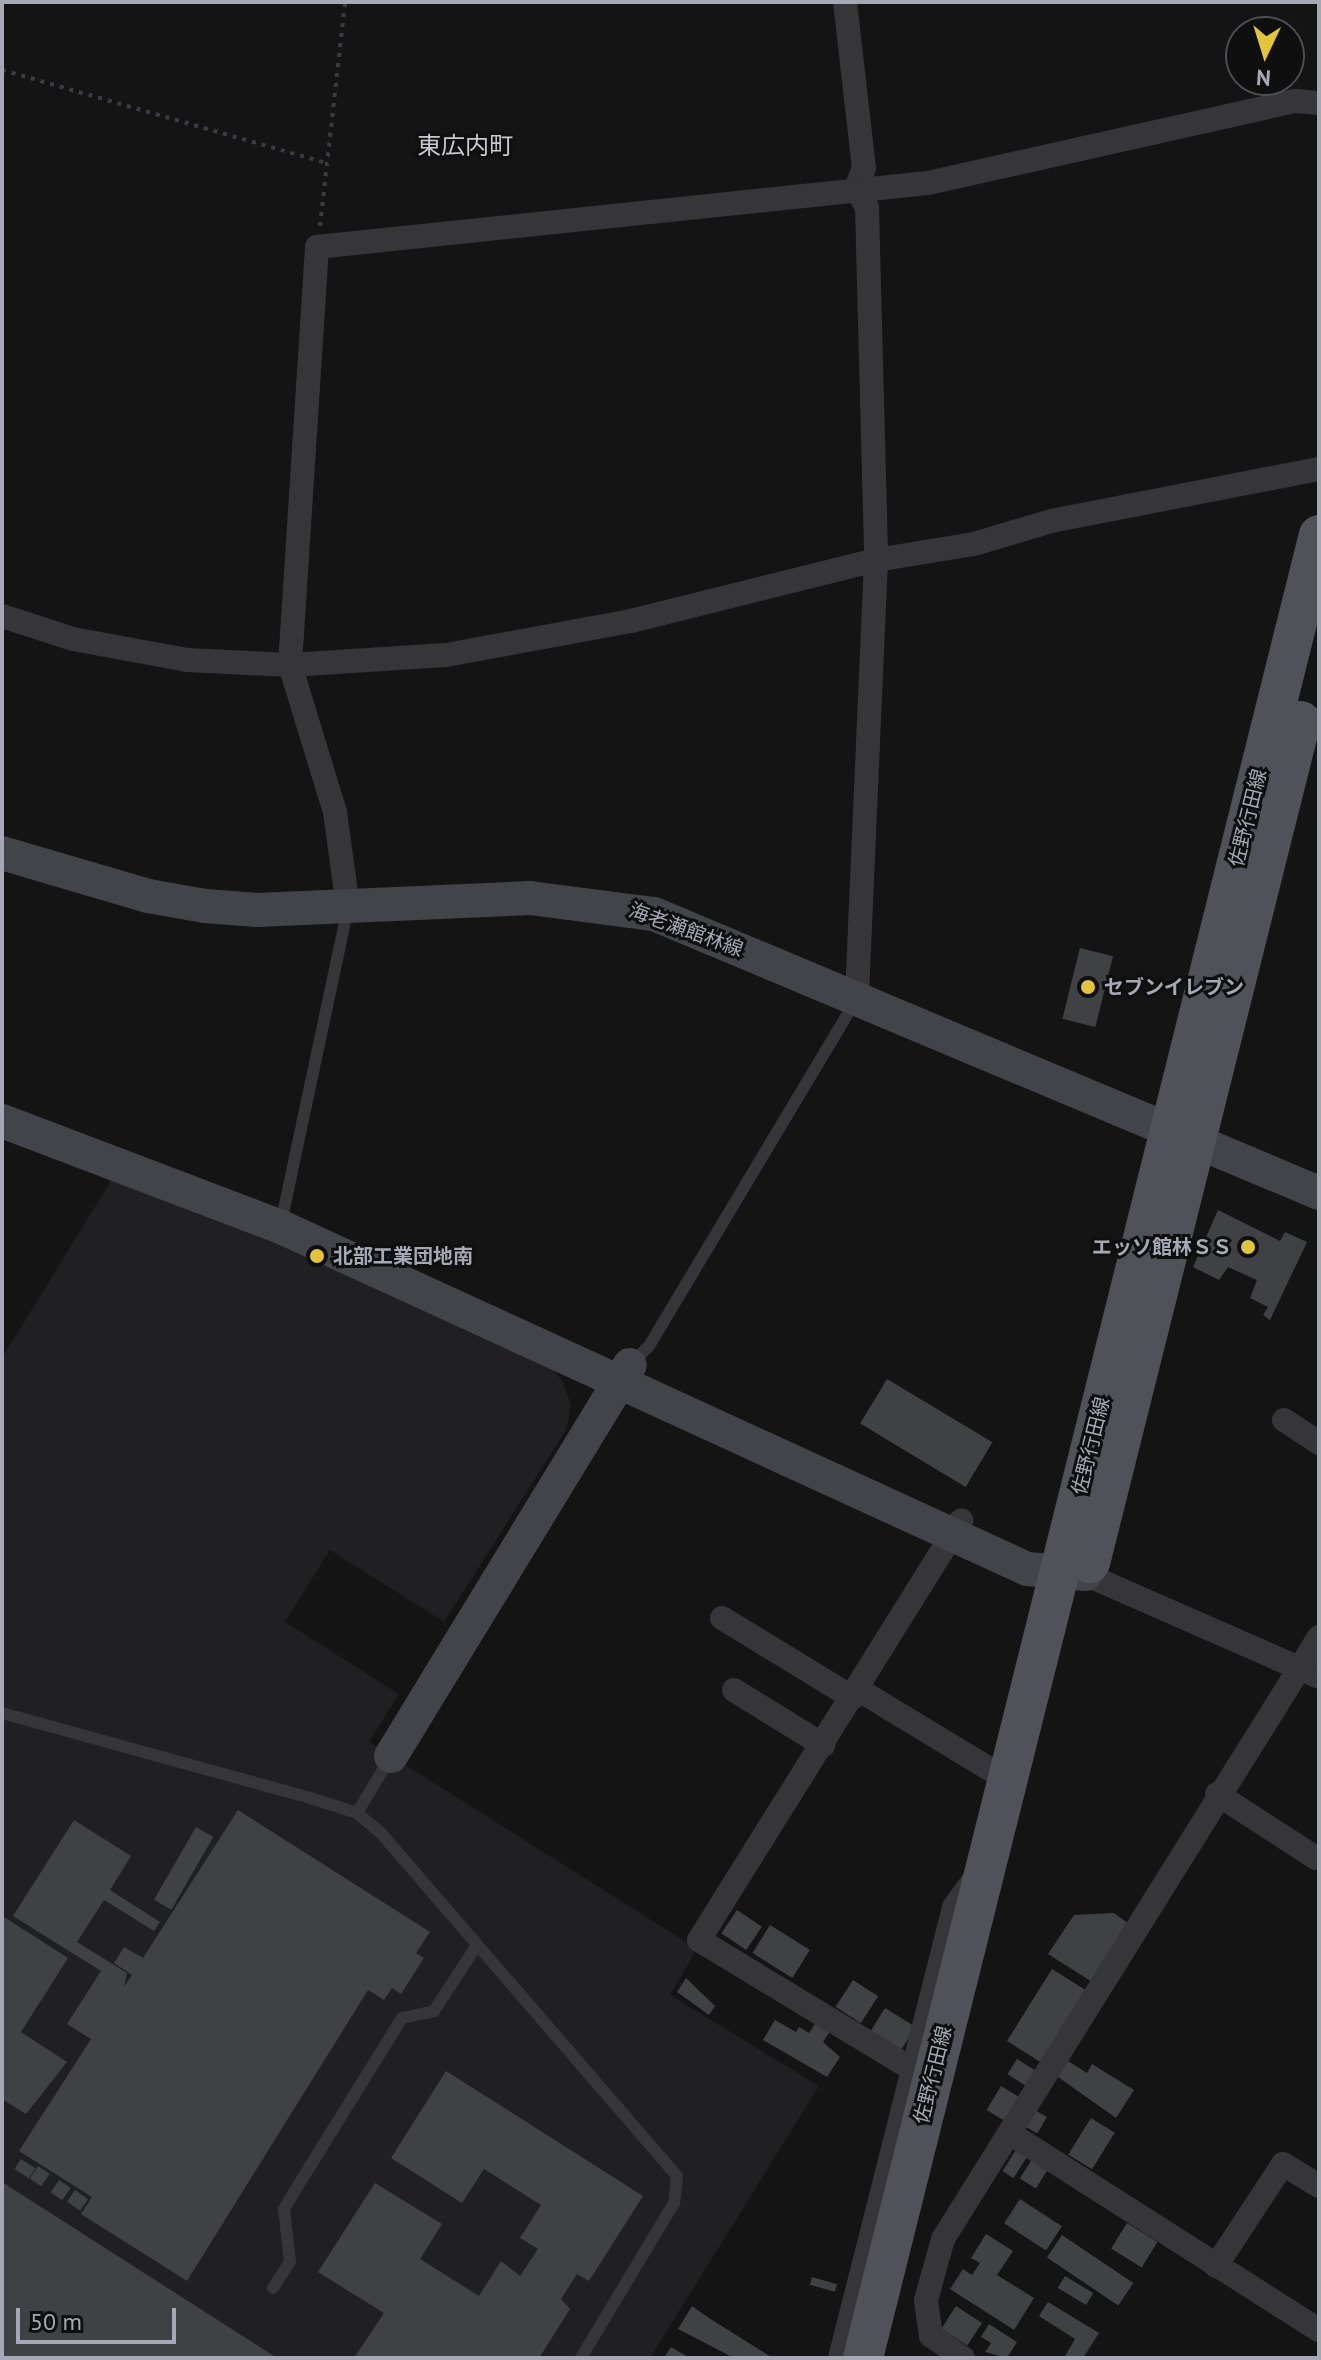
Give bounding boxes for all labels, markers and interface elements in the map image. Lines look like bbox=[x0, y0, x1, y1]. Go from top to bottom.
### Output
north arrow bbox=[1225, 16, 1305, 96]
text: N bbox=[1255, 63, 1272, 92]
district label: 東広内町 bbox=[417, 132, 513, 160]
street label: 佐野行田線 bbox=[1224, 767, 1272, 869]
street label: 海老瀬館林線 bbox=[626, 898, 746, 962]
place label: セブンイレブン bbox=[1104, 975, 1244, 999]
marker: セブンイレブン bbox=[1079, 978, 1097, 996]
place label: エッソ館林ＳＳ bbox=[1092, 1235, 1232, 1259]
marker: エッソ館林ＳＳ bbox=[1239, 1238, 1257, 1256]
place label: 北部工業団地南 bbox=[333, 1244, 473, 1268]
marker: 北部工業団地南 bbox=[308, 1247, 326, 1265]
street label: 佐野行田線 bbox=[1067, 1395, 1115, 1497]
street label: 佐野行田線 bbox=[909, 2024, 957, 2126]
scale bar bbox=[20, 2292, 180, 2342]
text: 50 m bbox=[30, 2306, 82, 2337]

